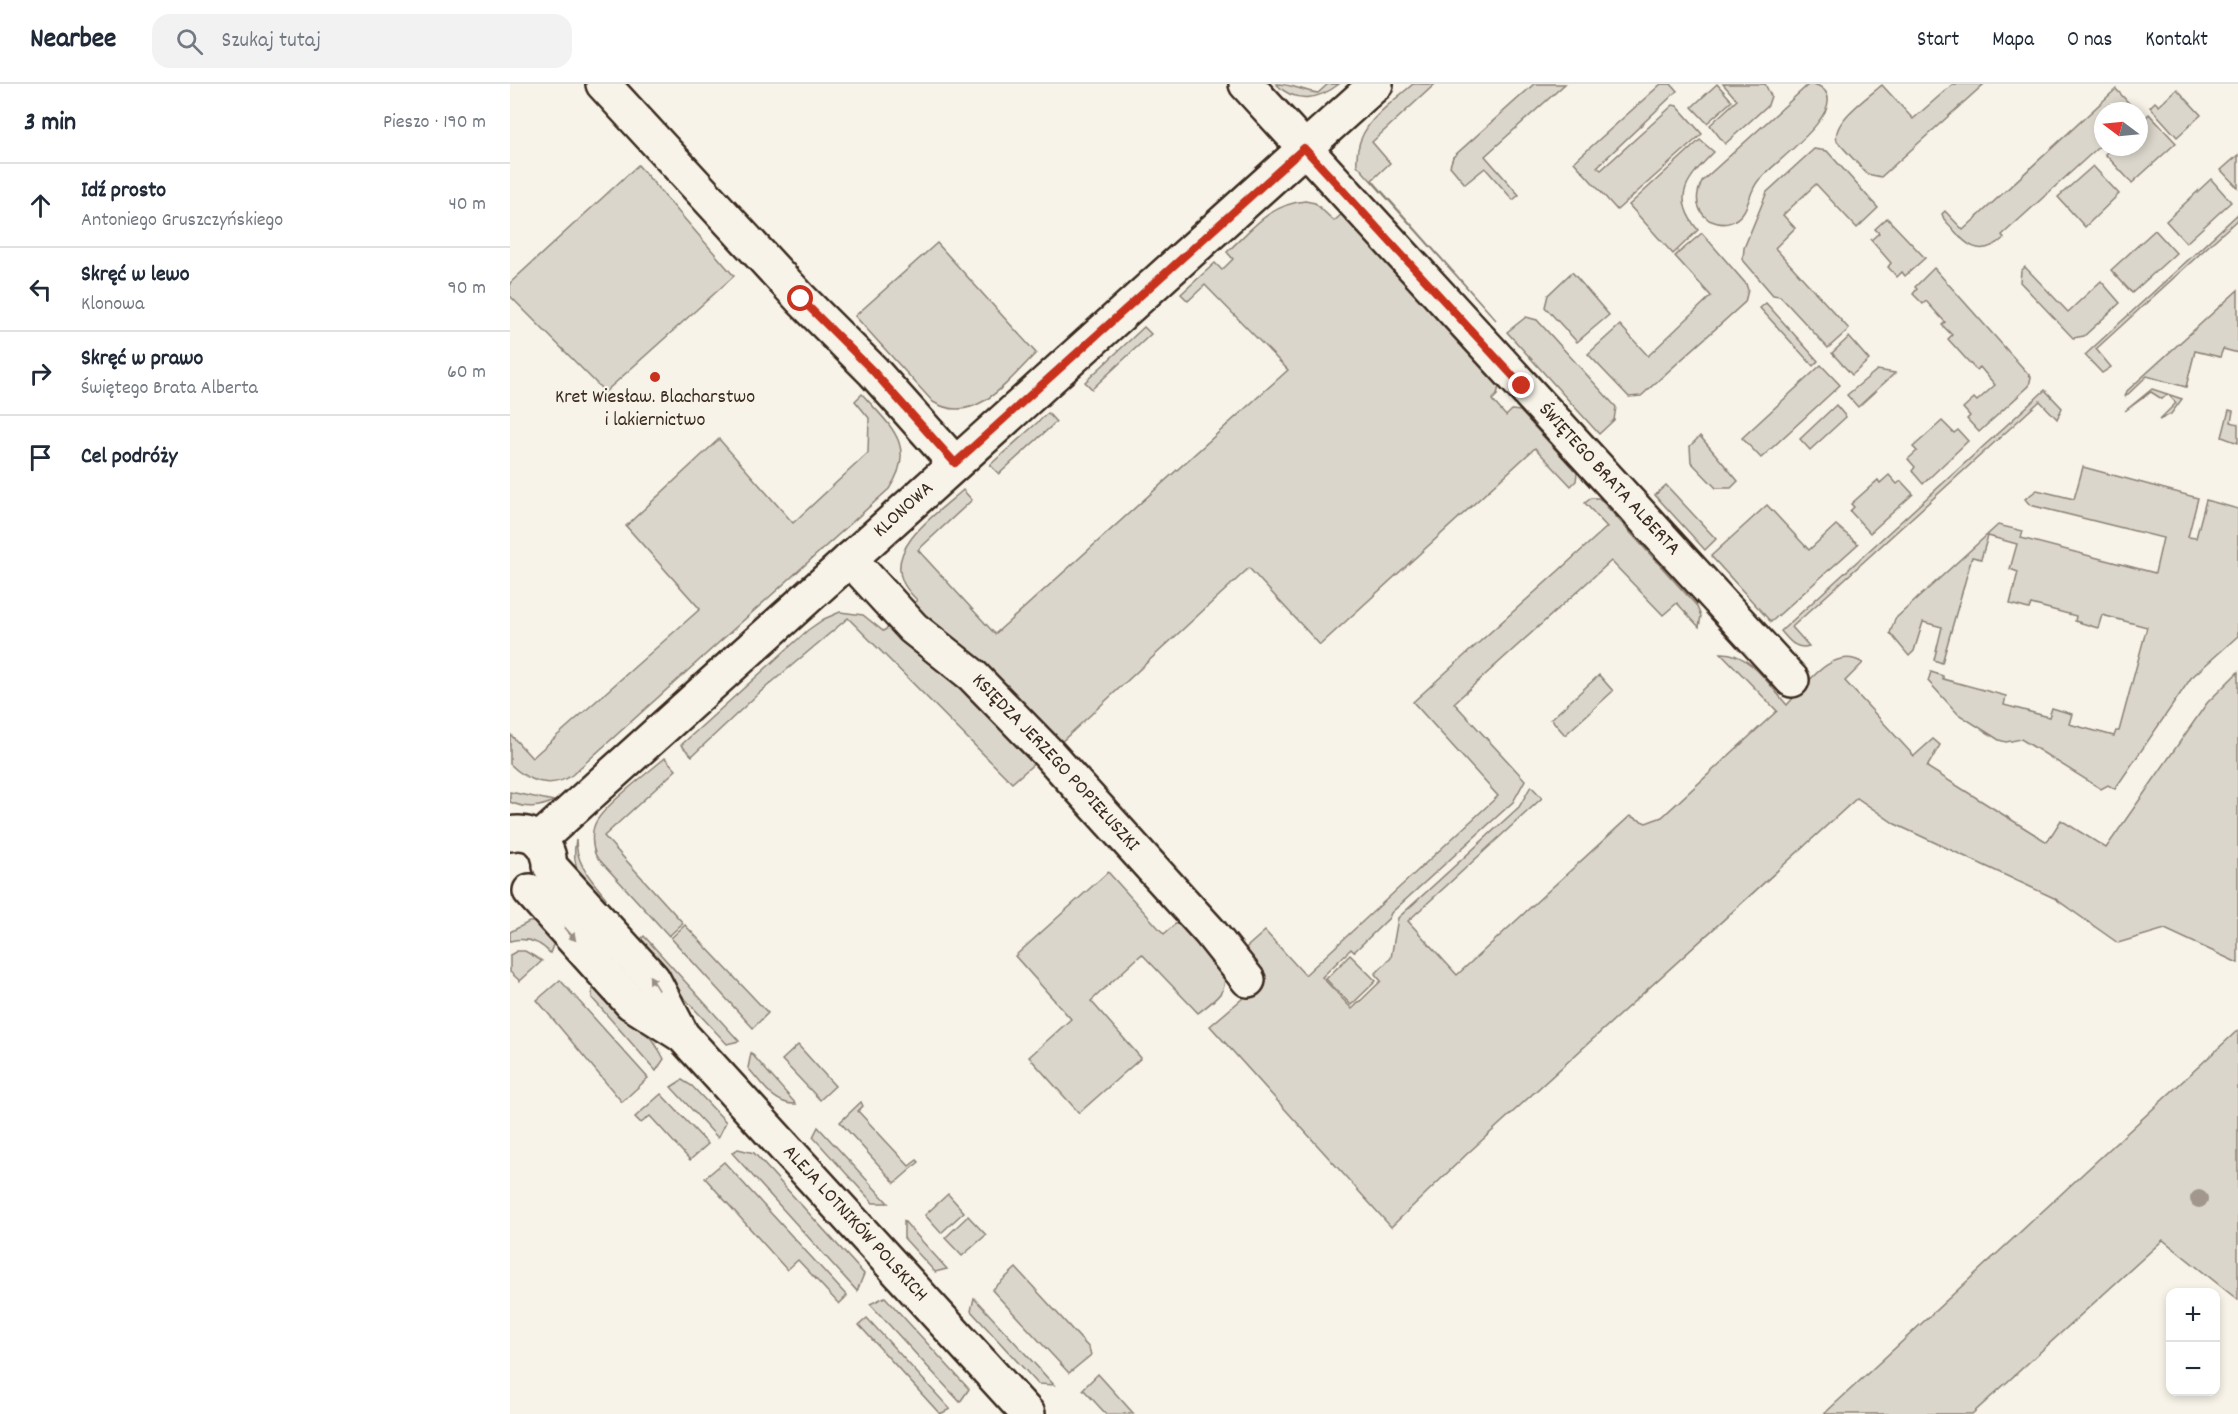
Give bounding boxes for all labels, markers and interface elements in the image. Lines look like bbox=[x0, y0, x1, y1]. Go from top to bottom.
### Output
search box bbox=[152, 14, 572, 68]
text: Nearbee bbox=[30, 21, 116, 61]
icon: search bbox=[173, 25, 206, 58]
text: Szukaj tutaj bbox=[221, 26, 321, 57]
text: Start bbox=[1917, 26, 1959, 56]
text: Mapa bbox=[1992, 26, 2034, 56]
text: O nas bbox=[2067, 26, 2112, 56]
text: Kontakt bbox=[2145, 26, 2208, 56]
north arrow bbox=[2094, 102, 2148, 156]
text: 3 min bbox=[24, 105, 76, 142]
text: Pieszo · 190 m bbox=[383, 109, 486, 137]
text: Idź prosto bbox=[81, 176, 166, 207]
icon: ahead bbox=[24, 189, 57, 222]
text: 40 m bbox=[448, 191, 486, 219]
text: Antoniego Gruszczyńskiego bbox=[81, 207, 283, 235]
text: Skręć w lewo bbox=[81, 260, 190, 291]
icon: left bbox=[24, 273, 57, 306]
text: 90 m bbox=[448, 275, 486, 303]
route start bbox=[787, 285, 813, 311]
text: Klonowa bbox=[81, 291, 144, 319]
text: Skręć w prawo bbox=[81, 344, 203, 375]
icon: right bbox=[24, 357, 57, 390]
text: 60 m bbox=[447, 359, 486, 387]
marker: Kret Wiesław. Blacharstwo i lakiernictwo bbox=[648, 370, 662, 384]
route end bbox=[1508, 372, 1534, 398]
text: Świętego Brata Alberta bbox=[81, 375, 258, 403]
place label: Kret Wiesław. Blacharstwo i lakiernictwo bbox=[555, 384, 755, 435]
street label: ŚWIĘTEGO BRATA ALBERTA bbox=[1531, 397, 1686, 563]
icon: arrive bbox=[24, 441, 57, 474]
text: Cel podróży bbox=[81, 442, 177, 473]
street label: KLONOWA bbox=[868, 475, 941, 545]
street label: KSIĘDZA JERZEGO POPIEŁUSZKI bbox=[965, 668, 1145, 858]
one-way arrow bbox=[563, 926, 576, 941]
one-way arrow bbox=[649, 975, 660, 991]
street label: ALEJA LOTNIKÓW POLSKICH bbox=[775, 1139, 934, 1309]
map controls bbox=[2166, 1288, 2220, 1396]
button: + bbox=[2166, 1288, 2220, 1342]
button: − bbox=[2166, 1342, 2220, 1396]

